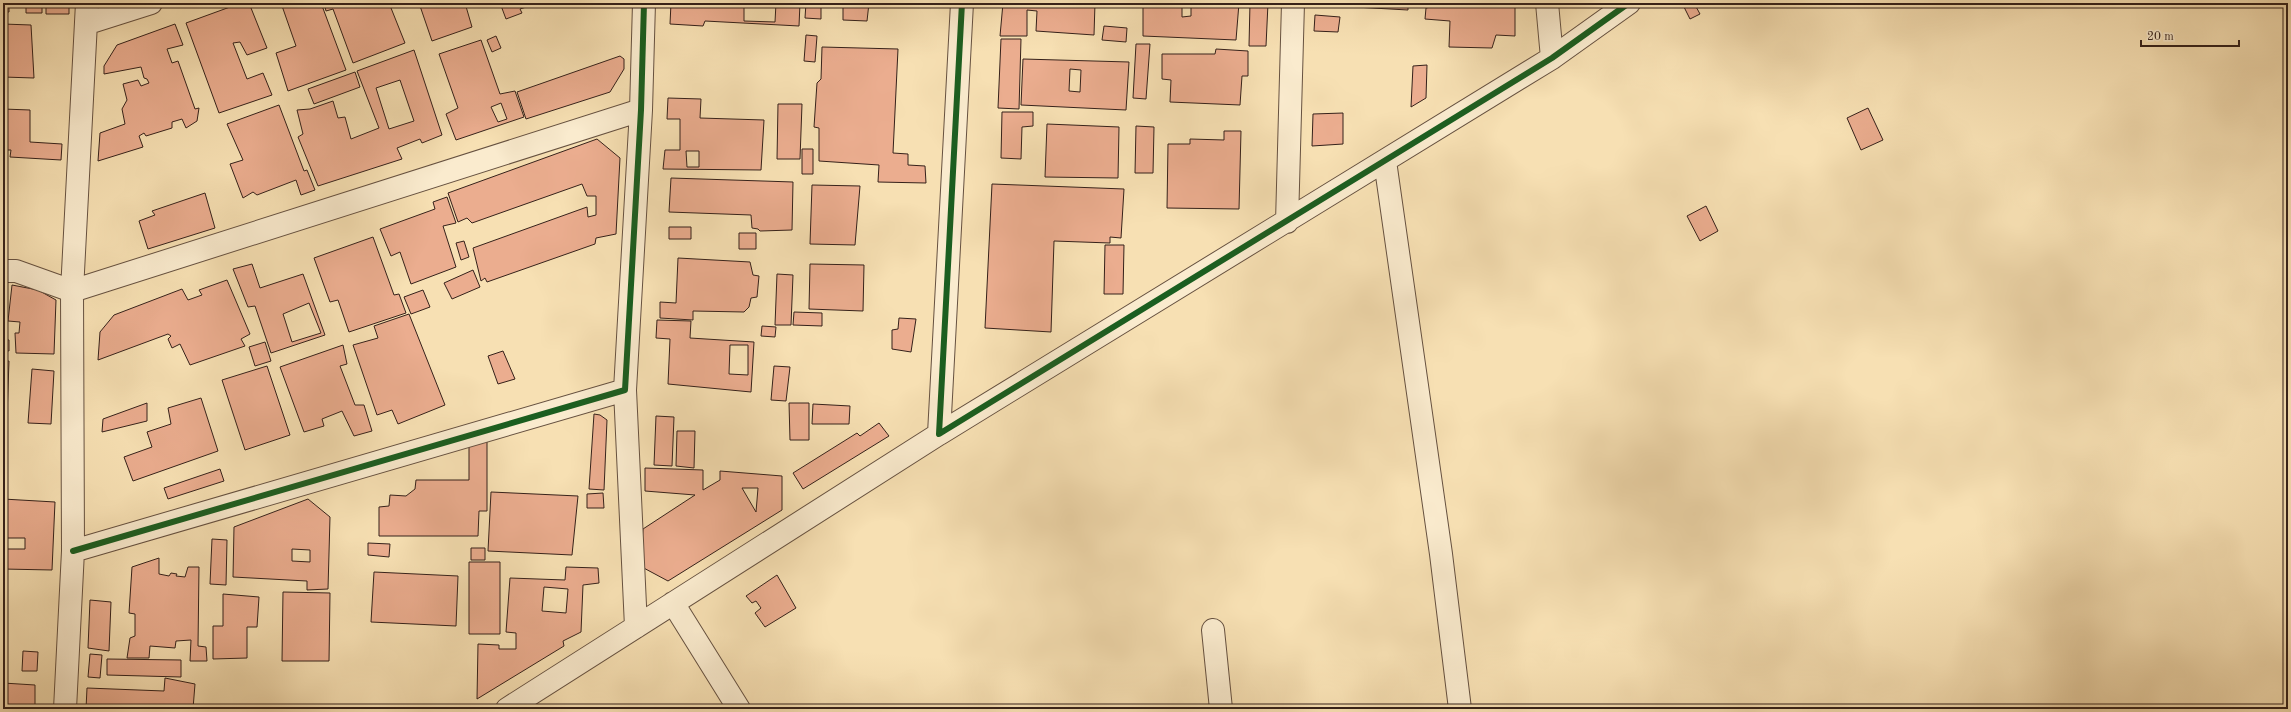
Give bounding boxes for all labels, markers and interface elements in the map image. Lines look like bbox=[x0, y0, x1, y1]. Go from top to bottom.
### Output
scale bar bbox=[2141, 22, 2239, 48]
text: 20 m bbox=[2147, 31, 2174, 43]

